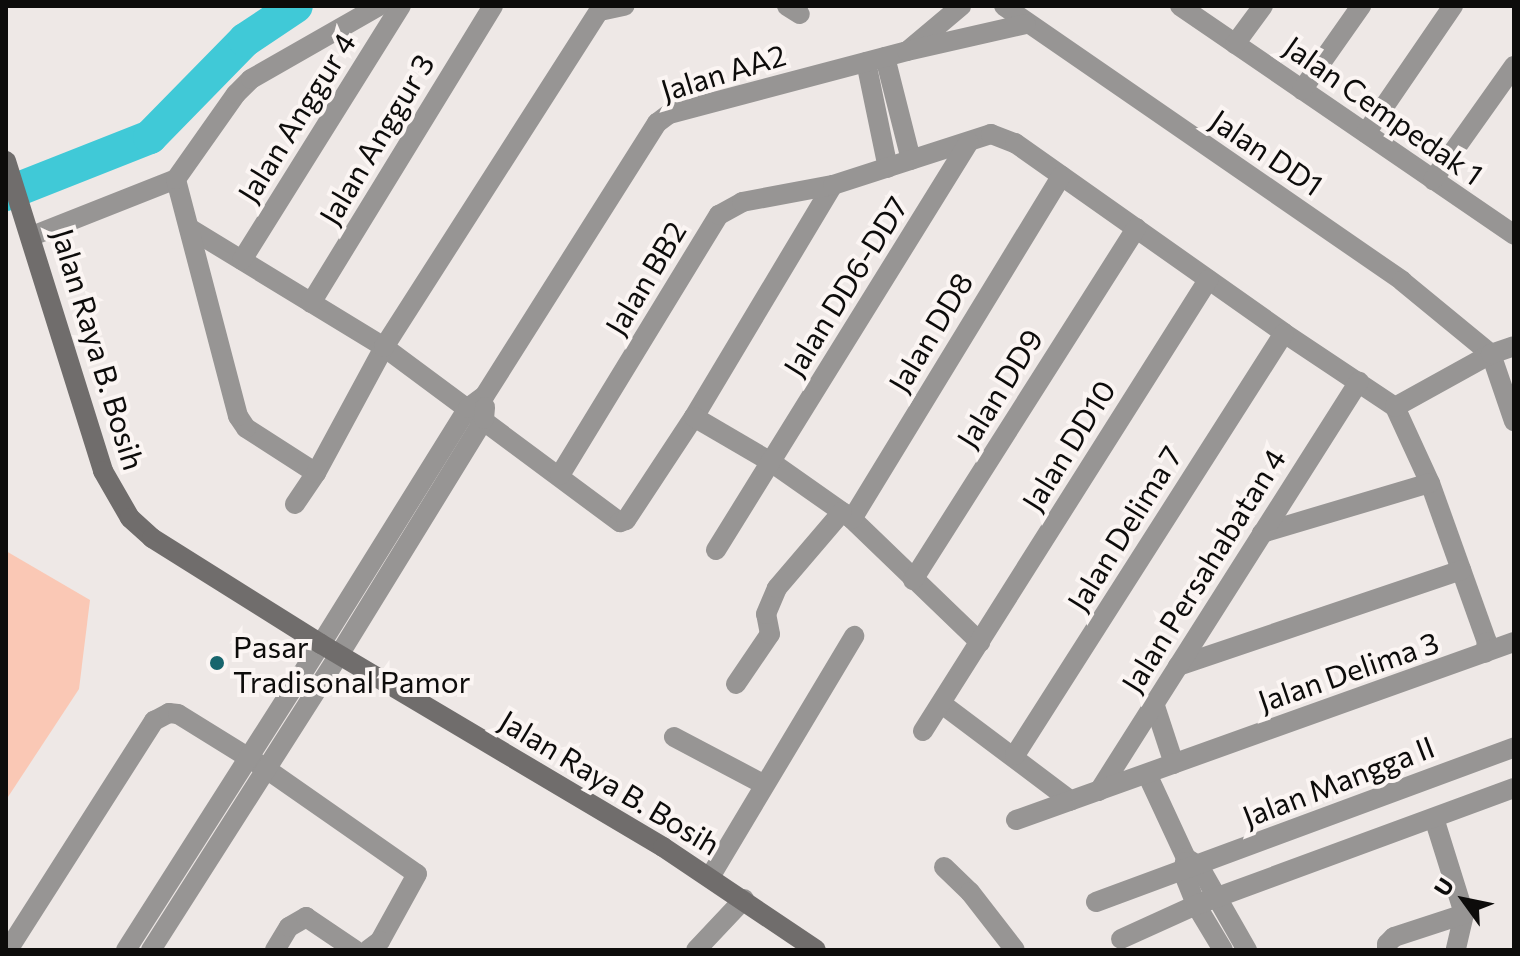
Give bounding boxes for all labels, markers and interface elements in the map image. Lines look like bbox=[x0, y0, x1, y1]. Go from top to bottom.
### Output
street label: Jalan Anggur 4 bbox=[229, 25, 363, 209]
street label: Jalan Cempedak 1 bbox=[1278, 28, 1490, 192]
street label: Jalan AA2 bbox=[656, 36, 790, 108]
street label: Jalan Anggur 3 bbox=[311, 47, 441, 231]
street label: Jalan DD1 bbox=[1204, 101, 1330, 203]
street label: Jalan DD6-DD7 bbox=[775, 189, 915, 383]
street label: Jalan BB2 bbox=[597, 215, 693, 341]
street label: Jalan Raya B. Bosih bbox=[45, 224, 153, 474]
street label: Jalan DD8 bbox=[880, 266, 980, 398]
street label: Jalan DD9 bbox=[948, 322, 1050, 454]
street label: Jalan DD10 bbox=[1014, 373, 1122, 517]
street label: Jalan Delima 7 bbox=[1059, 439, 1189, 617]
street label: Jalan Persahabatan 4 bbox=[1113, 441, 1293, 699]
street label: Jalan Delima 3 bbox=[1253, 623, 1443, 719]
place label: Pasar Tradisonal Pamor bbox=[233, 628, 471, 698]
marker: Pasar Tradisonal Pamor bbox=[208, 654, 226, 672]
street label: Jalan Raya B. Bosih bbox=[493, 702, 727, 862]
street label: Jalan Mangga II bbox=[1237, 728, 1439, 834]
north arrow bbox=[1424, 860, 1504, 940]
text: U bbox=[1428, 873, 1459, 901]

